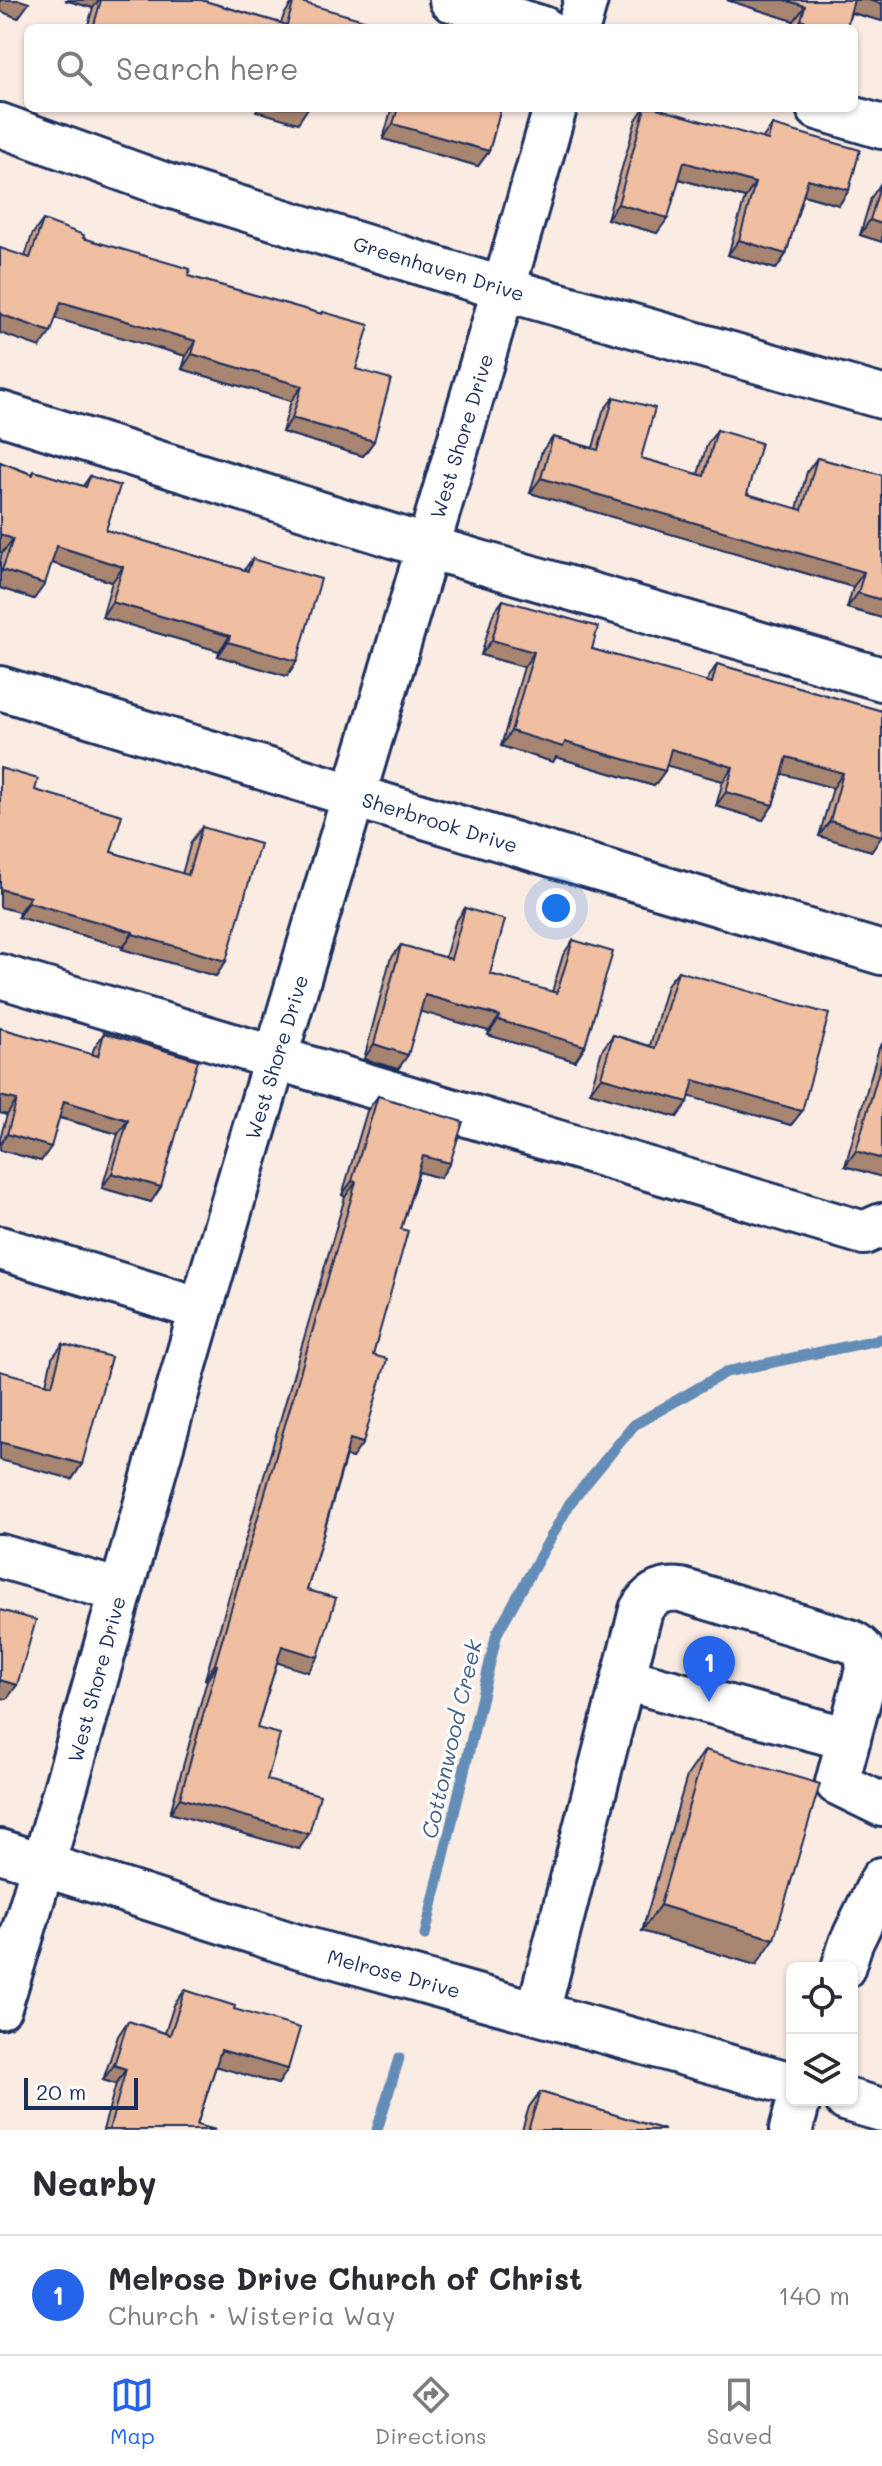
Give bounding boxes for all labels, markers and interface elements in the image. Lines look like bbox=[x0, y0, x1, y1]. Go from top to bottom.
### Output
search box bbox=[24, 24, 858, 112]
icon: search bbox=[52, 46, 96, 90]
text: Search here bbox=[116, 48, 299, 88]
street label: Greenhaven Drive bbox=[350, 230, 528, 306]
street label: West Shore Drive bbox=[424, 350, 498, 522]
street label: Sherbrook Drive bbox=[359, 786, 521, 858]
your location bbox=[536, 888, 576, 928]
street label: West Shore Drive bbox=[239, 971, 313, 1143]
street label: West Shore Drive bbox=[61, 1593, 131, 1765]
water label: Cottonwood Creek bbox=[414, 1635, 488, 1841]
pin: 1 bbox=[683, 1636, 735, 1702]
street label: Melrose Drive bbox=[325, 1943, 463, 2003]
map controls bbox=[786, 1962, 858, 2106]
button: locate bbox=[786, 1962, 858, 2034]
button: layers bbox=[786, 2034, 858, 2106]
scale bar bbox=[24, 2074, 138, 2110]
text: 20 m bbox=[36, 2077, 86, 2106]
text: Nearby bbox=[32, 2160, 157, 2205]
text: Melrose Drive Church of Christ bbox=[108, 2258, 583, 2298]
text: 1 bbox=[52, 2278, 64, 2312]
text: 140 m bbox=[778, 2278, 850, 2312]
text: Church · Wisteria Way bbox=[108, 2298, 396, 2332]
tab: Map bbox=[110, 2373, 155, 2450]
tab: Directions bbox=[375, 2373, 487, 2450]
tab: Saved bbox=[707, 2373, 772, 2450]

